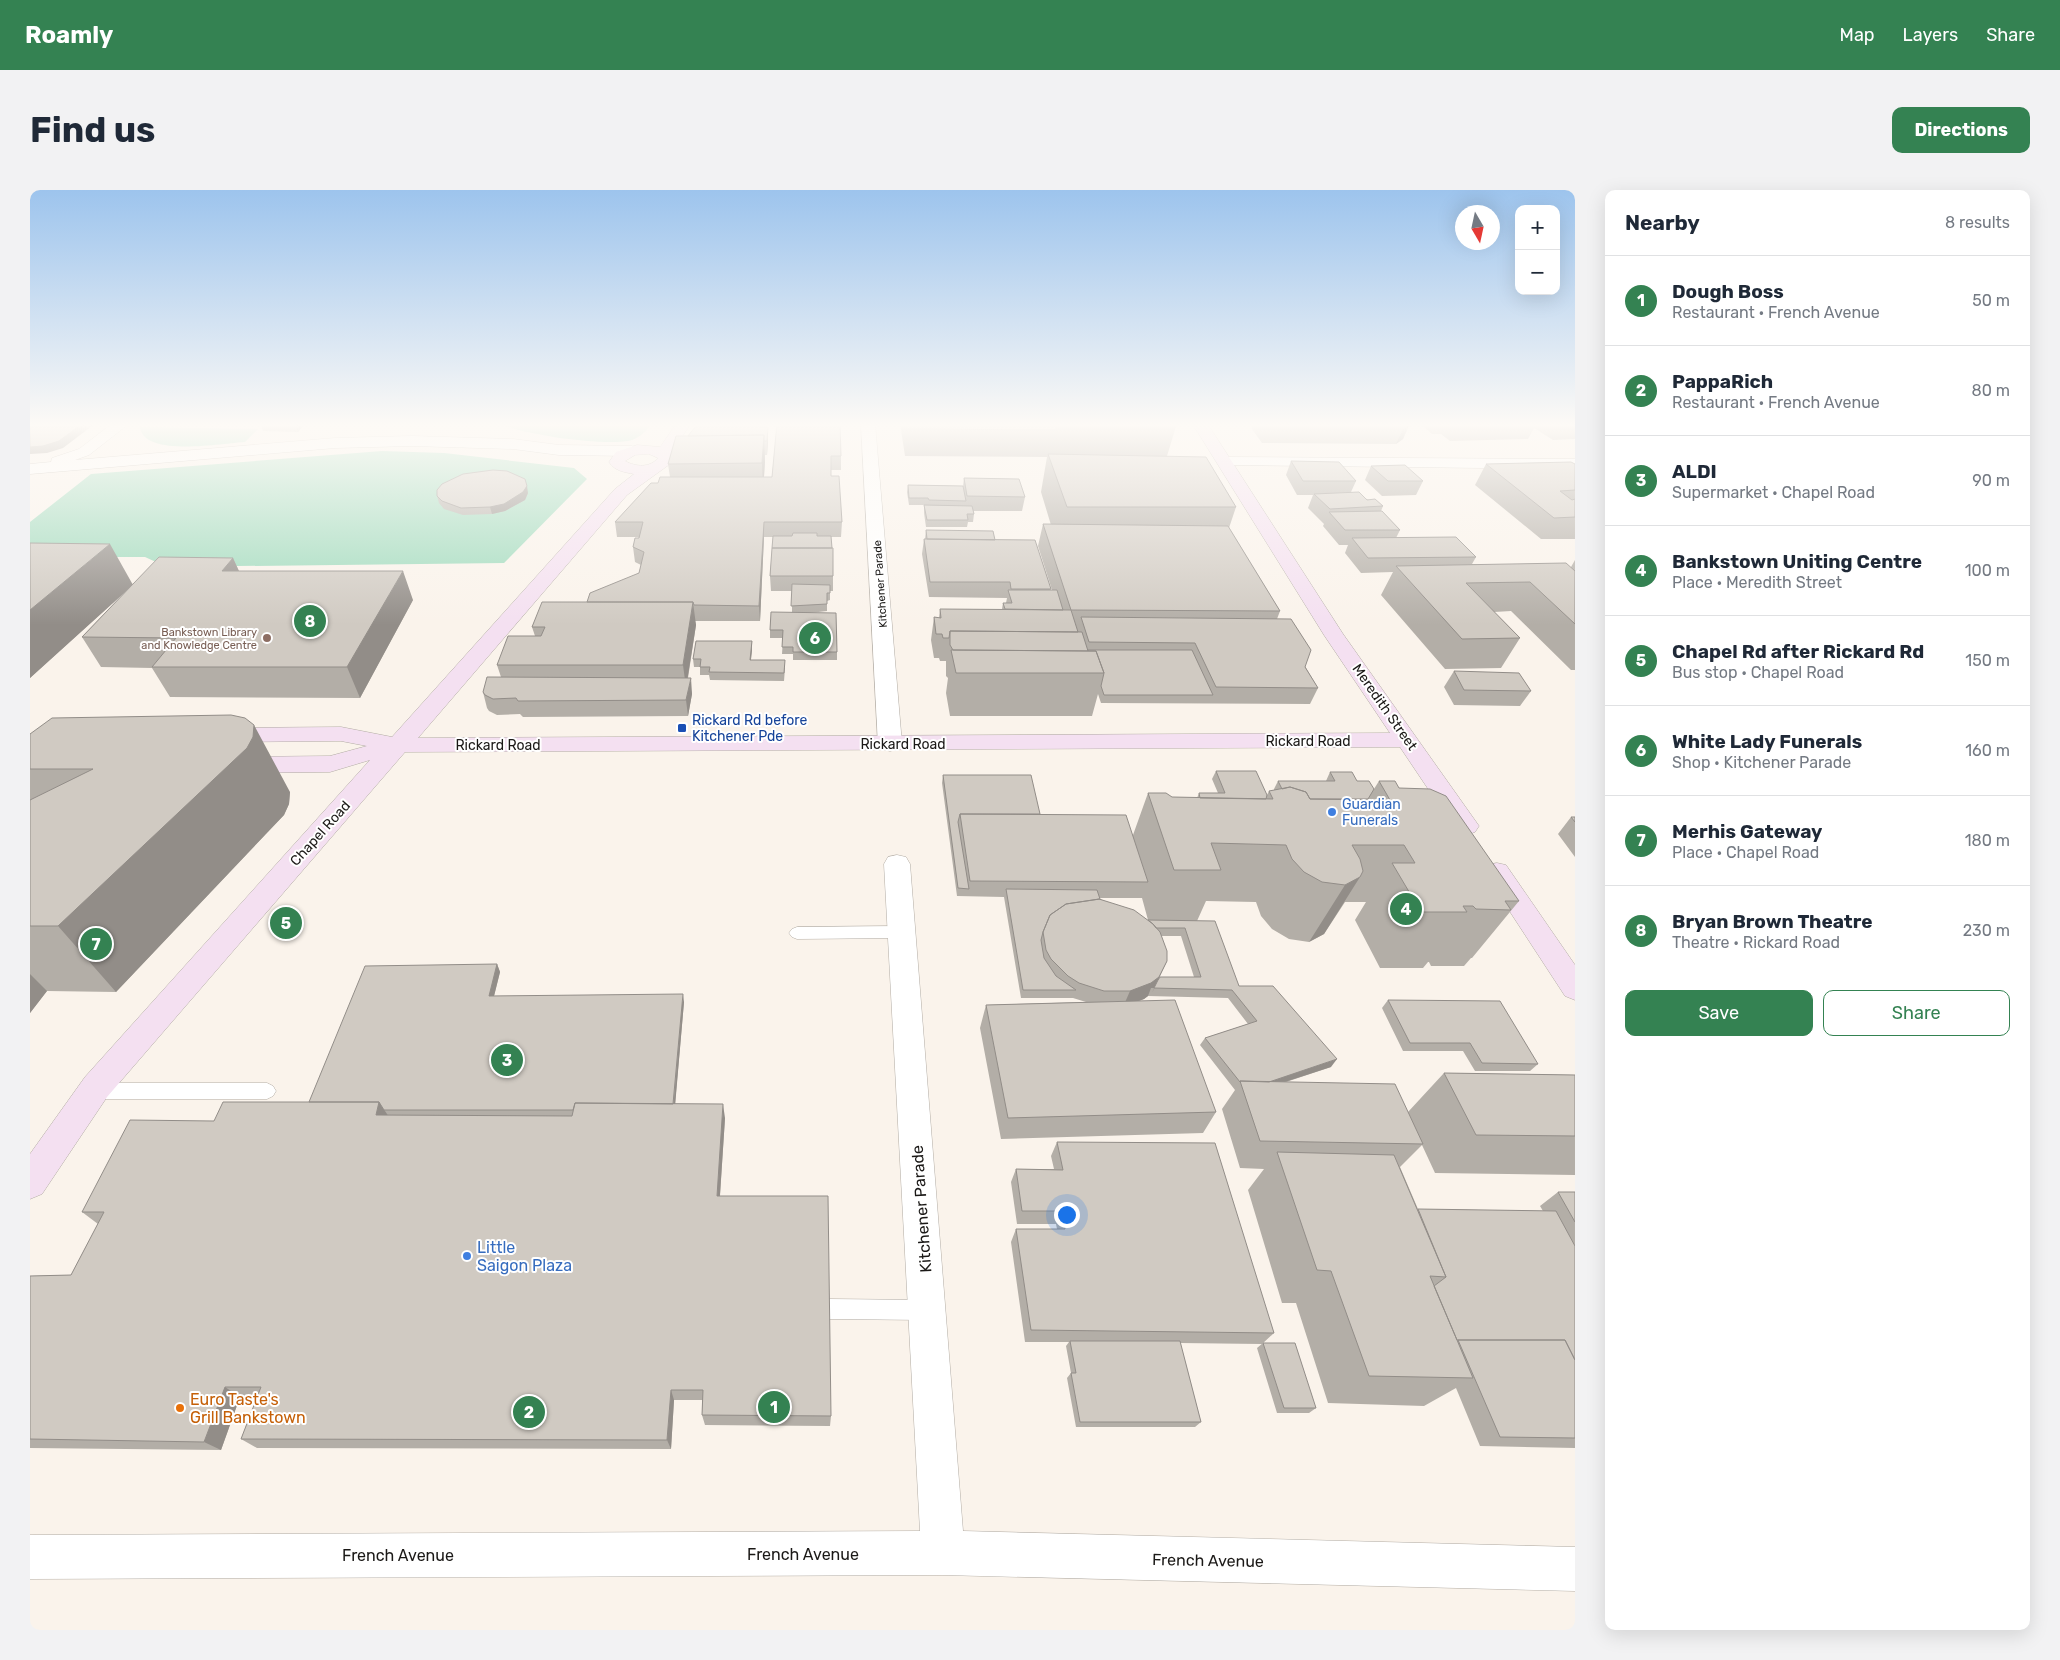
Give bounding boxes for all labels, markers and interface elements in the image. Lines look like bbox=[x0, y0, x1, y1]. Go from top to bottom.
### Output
text: Roamly bbox=[25, 21, 113, 49]
text: Map bbox=[1840, 24, 1875, 46]
text: Layers bbox=[1903, 24, 1958, 46]
text: Share bbox=[1986, 24, 2035, 46]
button: Directions bbox=[1892, 107, 2030, 153]
text: Find us bbox=[30, 109, 155, 151]
north arrow bbox=[1455, 205, 1500, 250]
map controls bbox=[1515, 205, 1560, 295]
button: + bbox=[1515, 205, 1560, 250]
text: Nearby bbox=[1625, 210, 1700, 235]
text: 8 results bbox=[1945, 213, 2010, 232]
button: − bbox=[1515, 250, 1560, 295]
text: Dough Boss bbox=[1672, 280, 1784, 303]
text: 1 bbox=[1637, 291, 1645, 310]
text: 50 m bbox=[1972, 291, 2010, 310]
text: Restaurant · French Avenue bbox=[1672, 303, 1880, 322]
text: PappaRich bbox=[1672, 370, 1773, 393]
text: 2 bbox=[1636, 381, 1646, 400]
text: 80 m bbox=[1972, 381, 2010, 400]
text: Restaurant · French Avenue bbox=[1672, 393, 1880, 412]
text: ALDI bbox=[1672, 460, 1717, 483]
text: 3 bbox=[1636, 471, 1646, 490]
text: 90 m bbox=[1972, 471, 2010, 490]
text: Supermarket · Chapel Road bbox=[1672, 483, 1875, 502]
street label: Kitchener Parade bbox=[871, 540, 890, 628]
text: Bankstown Uniting Centre bbox=[1672, 550, 1922, 573]
text: 4 bbox=[1636, 561, 1646, 580]
text: 100 m bbox=[1965, 561, 2010, 580]
text: Place · Meredith Street bbox=[1672, 573, 1842, 592]
pin: 8 bbox=[294, 602, 326, 640]
pin: 6 bbox=[799, 619, 831, 657]
place label: Bankstown Library and Knowledge Centre bbox=[141, 626, 257, 652]
marker: Bankstown Library and Knowledge Centre bbox=[261, 632, 273, 644]
text: Chapel Rd after Rickard Rd bbox=[1672, 640, 1924, 663]
text: 5 bbox=[1636, 651, 1646, 670]
text: 150 m bbox=[1965, 651, 2010, 670]
street label: Meredith Street bbox=[1348, 661, 1421, 754]
text: Bus stop · Chapel Road bbox=[1672, 663, 1844, 682]
place label: Rickard Rd before Kitchener Pde bbox=[692, 712, 807, 745]
marker: Rickard Rd before Kitchener Pde bbox=[676, 722, 688, 734]
text: White Lady Funerals bbox=[1672, 730, 1862, 753]
street label: Rickard Road bbox=[1265, 733, 1351, 750]
street label: Rickard Road bbox=[860, 736, 946, 753]
street label: Rickard Road bbox=[455, 737, 541, 754]
text: 6 bbox=[1636, 741, 1646, 760]
text: 160 m bbox=[1965, 741, 2010, 760]
text: Shop · Kitchener Parade bbox=[1672, 753, 1851, 772]
place label: Guardian Funerals bbox=[1342, 796, 1401, 829]
street label: Chapel Road bbox=[287, 797, 354, 869]
marker: Guardian Funerals bbox=[1326, 806, 1338, 818]
text: Merhis Gateway bbox=[1672, 820, 1822, 843]
text: 7 bbox=[1636, 831, 1646, 850]
text: 180 m bbox=[1965, 831, 2010, 850]
text: Place · Chapel Road bbox=[1672, 843, 1819, 862]
pin: 4 bbox=[1390, 890, 1422, 928]
pin: 5 bbox=[270, 904, 302, 942]
text: Bryan Brown Theatre bbox=[1672, 910, 1873, 933]
text: 8 bbox=[1636, 921, 1646, 940]
text: 230 m bbox=[1963, 921, 2010, 940]
pin: 7 bbox=[80, 925, 112, 963]
text: Theatre · Rickard Road bbox=[1672, 933, 1840, 952]
button: Save bbox=[1625, 990, 1813, 1036]
button: Share bbox=[1823, 990, 2010, 1036]
pin: 3 bbox=[491, 1041, 523, 1079]
street label: Kitchener Parade bbox=[908, 1145, 935, 1273]
your location bbox=[1054, 1202, 1080, 1228]
place label: Little Saigon Plaza bbox=[477, 1238, 572, 1275]
marker: Little Saigon Plaza bbox=[461, 1250, 473, 1262]
pin: 1 bbox=[758, 1388, 790, 1426]
place label: Euro Taste's Grill Bankstown bbox=[190, 1390, 306, 1427]
pin: 2 bbox=[513, 1393, 545, 1431]
marker: Euro Taste's Grill Bankstown bbox=[174, 1402, 186, 1414]
street label: French Avenue bbox=[747, 1545, 859, 1564]
street label: French Avenue bbox=[342, 1546, 454, 1565]
street label: French Avenue bbox=[1152, 1550, 1264, 1571]

